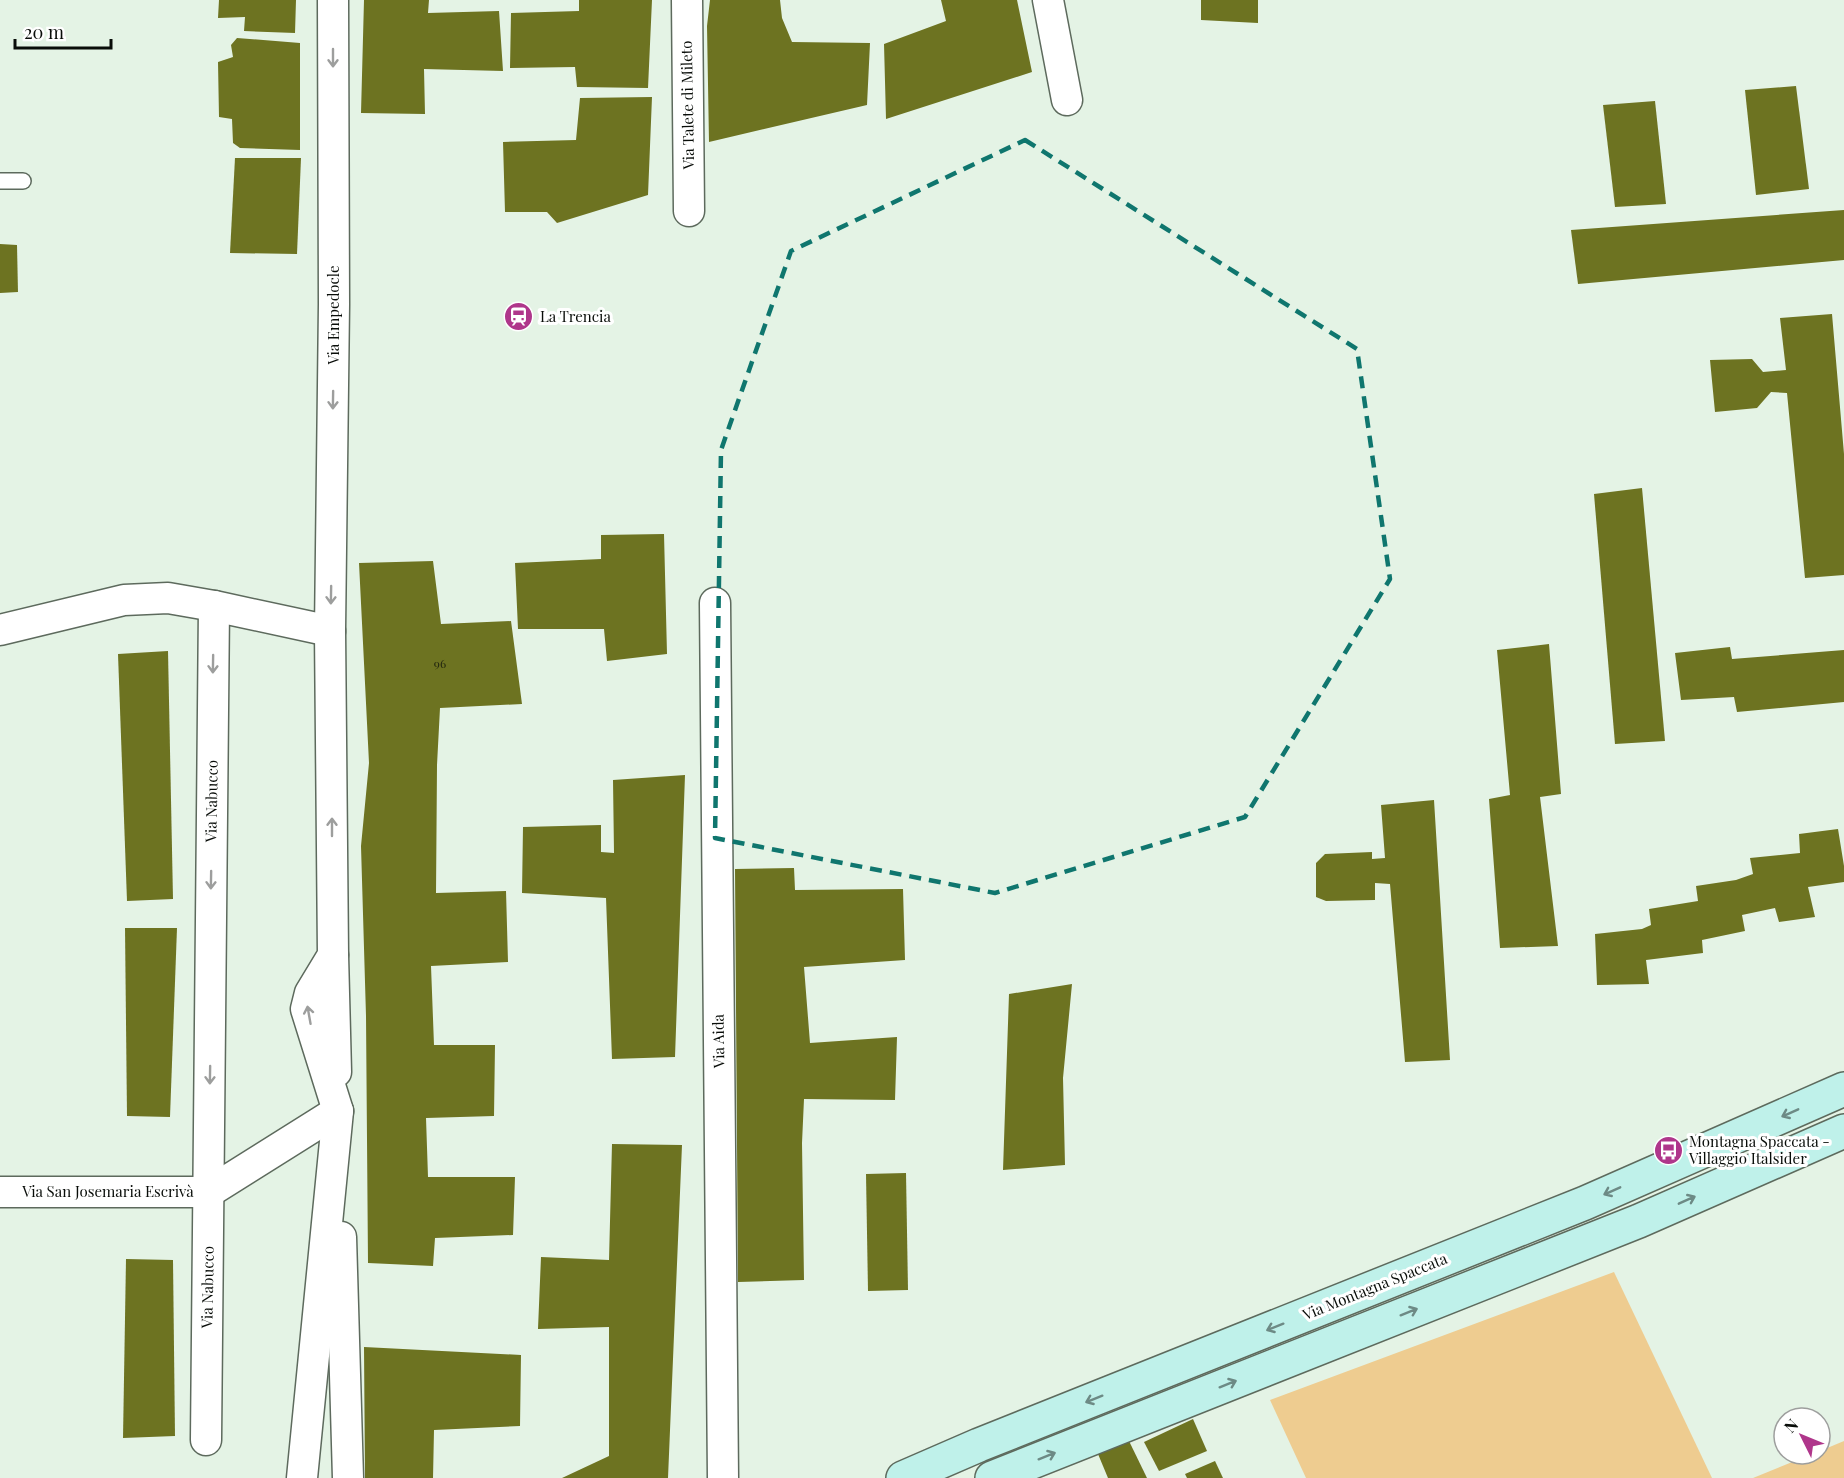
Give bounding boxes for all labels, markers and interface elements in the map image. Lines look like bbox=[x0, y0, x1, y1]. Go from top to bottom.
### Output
scale bar bbox=[15, 12, 111, 50]
text: 20 m bbox=[24, 20, 64, 44]
street label: Via Talete di Mileto bbox=[676, 41, 698, 170]
one-way arrow bbox=[327, 48, 339, 68]
street label: Via Empedocle bbox=[323, 265, 343, 366]
station icon: La Trencia bbox=[503, 301, 535, 333]
place label: La Trencia bbox=[540, 306, 611, 326]
one-way arrow bbox=[327, 390, 339, 410]
one-way arrow bbox=[325, 585, 337, 605]
one-way arrow bbox=[207, 654, 219, 674]
house number: 96 bbox=[434, 655, 446, 671]
street label: Via Nabucco bbox=[200, 760, 222, 843]
one-way arrow bbox=[326, 818, 338, 838]
one-way arrow bbox=[206, 870, 217, 890]
one-way arrow bbox=[303, 1006, 314, 1025]
street label: Via Aida bbox=[708, 1013, 728, 1069]
one-way arrow bbox=[204, 1065, 216, 1085]
one-way arrow bbox=[1782, 1108, 1800, 1119]
place label: Montagna Spaccata - Villaggio Italsider bbox=[1688, 1131, 1830, 1168]
bus stop icon: Montagna Spaccata - Villaggio Italsider bbox=[1652, 1135, 1684, 1167]
street label: Via San Josemaria Escrivà bbox=[21, 1181, 194, 1201]
one-way arrow bbox=[1603, 1186, 1622, 1197]
one-way arrow bbox=[1677, 1194, 1696, 1205]
street label: Via Nabucco bbox=[196, 1246, 218, 1329]
street label: Via Montagna Spaccata bbox=[1298, 1248, 1450, 1325]
one-way arrow bbox=[1399, 1306, 1418, 1317]
one-way arrow bbox=[1266, 1322, 1285, 1333]
one-way arrow bbox=[1218, 1378, 1237, 1389]
one-way arrow bbox=[1085, 1394, 1104, 1405]
north arrow bbox=[1772, 1406, 1832, 1466]
text: N bbox=[1779, 1414, 1803, 1437]
one-way arrow bbox=[1037, 1450, 1055, 1461]

